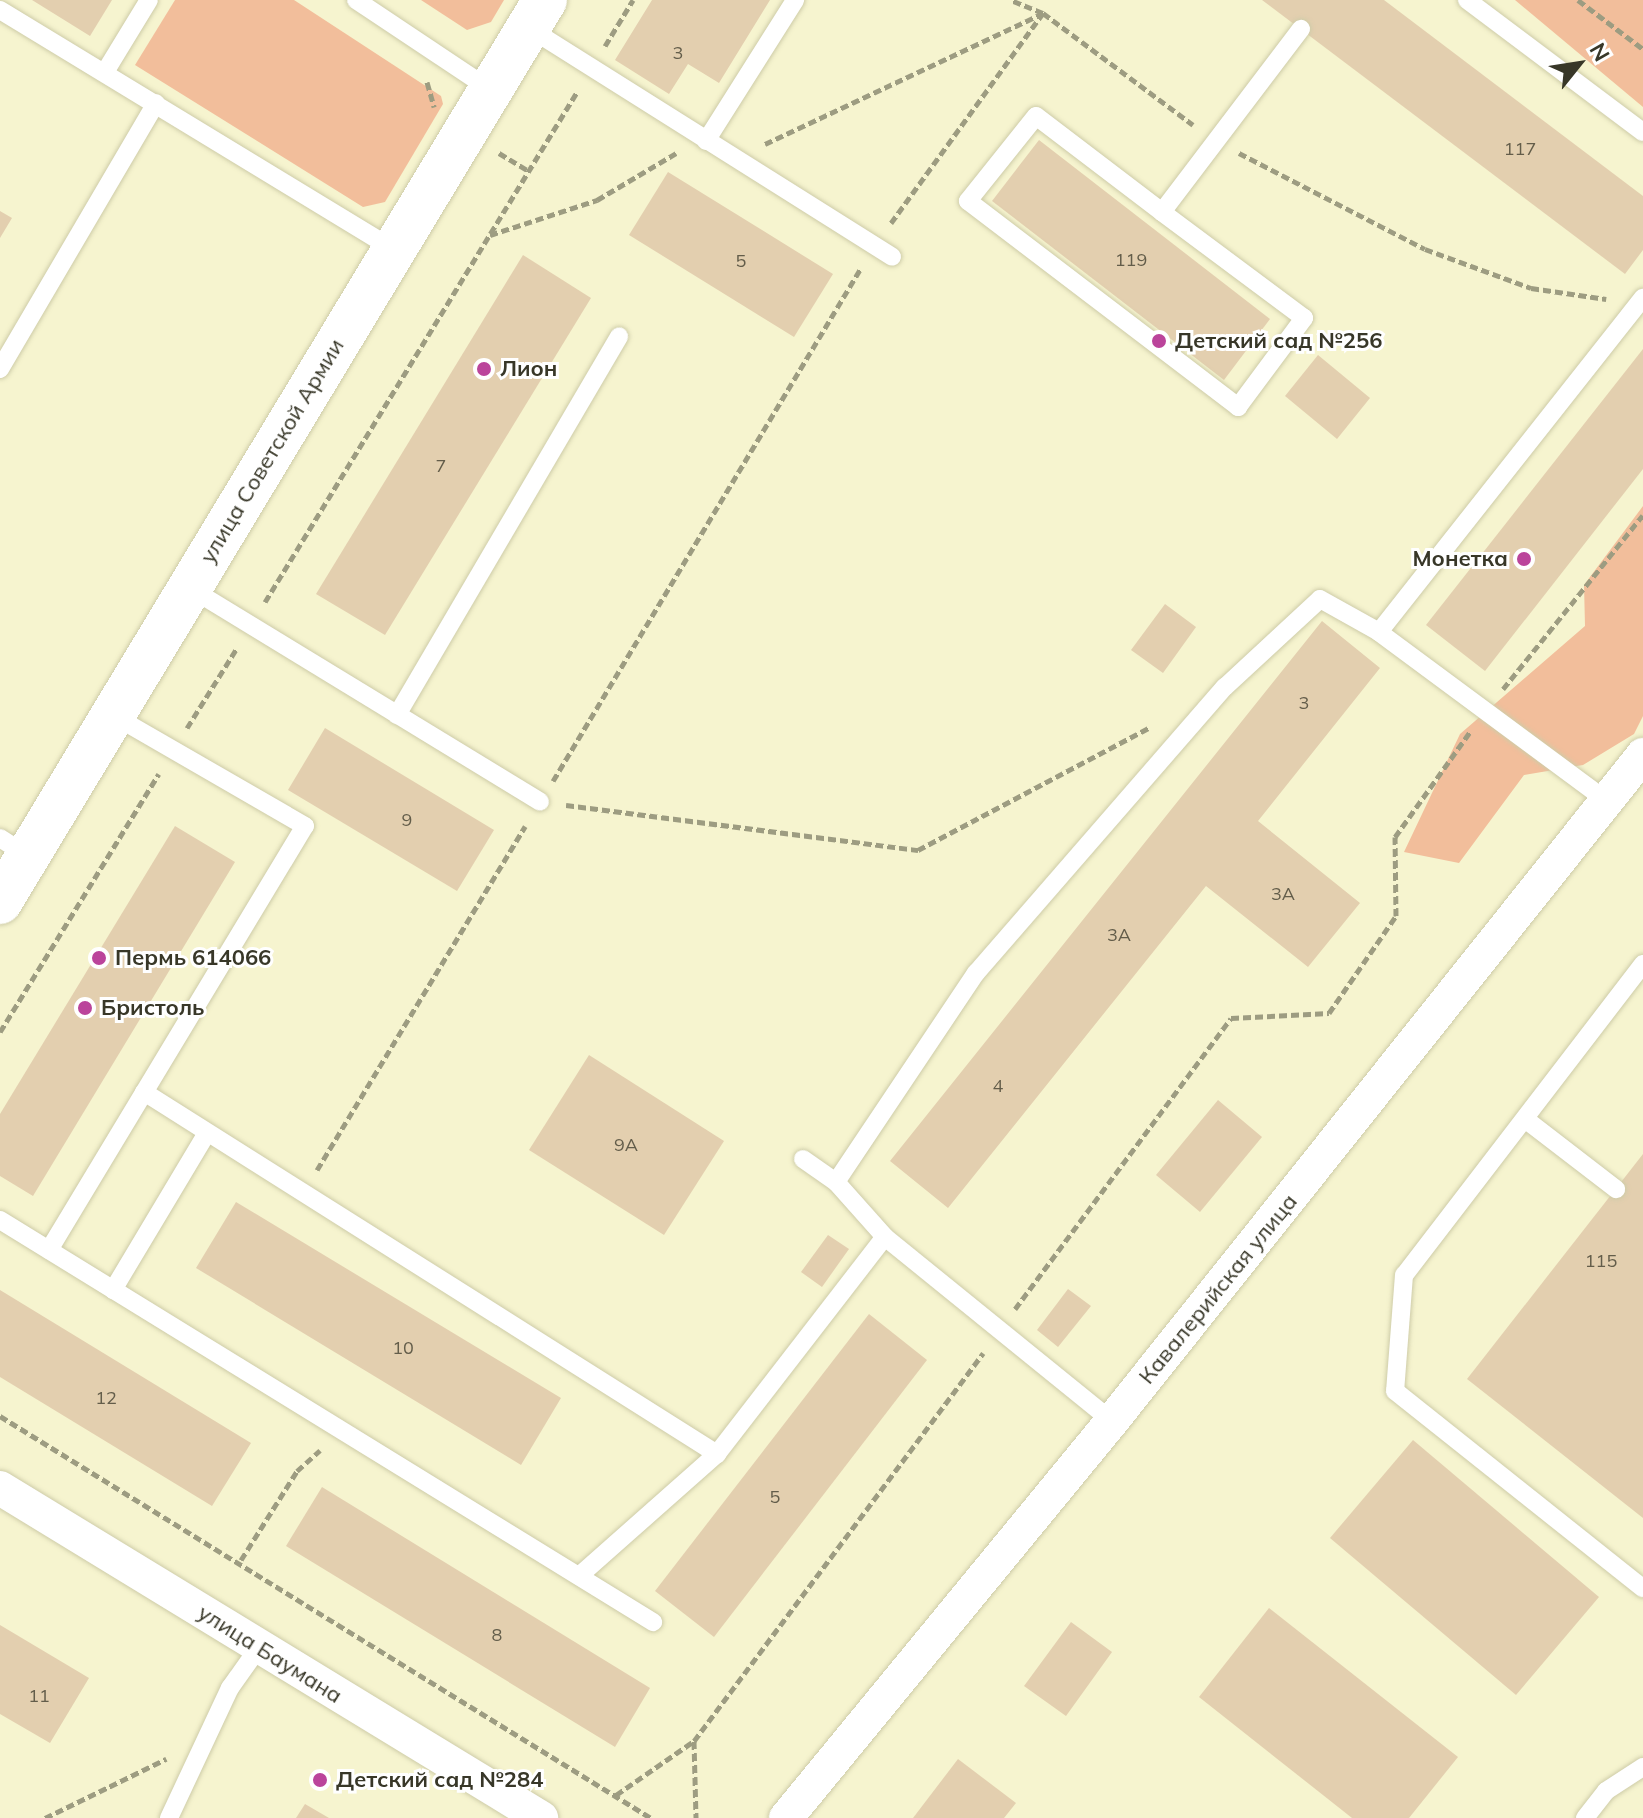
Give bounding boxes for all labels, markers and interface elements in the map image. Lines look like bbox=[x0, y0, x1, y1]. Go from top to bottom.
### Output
north arrow bbox=[1539, 24, 1619, 104]
text: N bbox=[1584, 38, 1616, 66]
house number: 3 bbox=[673, 42, 683, 64]
house number: 117 bbox=[1504, 138, 1536, 160]
house number: 119 bbox=[1115, 249, 1147, 271]
house number: 5 bbox=[736, 250, 746, 272]
place label: Детский сад №256 bbox=[1175, 328, 1382, 354]
marker: Детский сад №256 bbox=[1150, 332, 1168, 350]
street label: улица Советской Армии bbox=[194, 334, 350, 568]
place label: Лион bbox=[500, 356, 557, 382]
marker: Лион bbox=[475, 360, 493, 378]
house number: 7 bbox=[436, 455, 446, 477]
place label: Монетка bbox=[1412, 546, 1508, 572]
marker: Монетка bbox=[1515, 550, 1533, 568]
house number: 3 bbox=[1299, 692, 1309, 714]
house number: 9 bbox=[402, 809, 412, 831]
house number: 3А bbox=[1271, 883, 1295, 905]
house number: 3А bbox=[1107, 924, 1131, 946]
place label: Пермь 614066 bbox=[115, 945, 271, 971]
marker: Пермь 614066 bbox=[90, 949, 108, 967]
place label: Бристоль bbox=[101, 995, 204, 1021]
marker: Бристоль bbox=[76, 999, 94, 1017]
house number: 4 bbox=[993, 1075, 1003, 1097]
house number: 9А bbox=[614, 1134, 638, 1156]
street label: Кавалерийская улица bbox=[1133, 1189, 1303, 1389]
house number: 115 bbox=[1585, 1250, 1617, 1272]
house number: 10 bbox=[392, 1337, 414, 1359]
house number: 12 bbox=[95, 1387, 117, 1409]
house number: 5 bbox=[770, 1486, 780, 1508]
street label: улица Баумана bbox=[193, 1599, 347, 1709]
house number: 8 bbox=[492, 1624, 502, 1646]
house number: 11 bbox=[28, 1685, 50, 1707]
place label: Детский сад №284 bbox=[336, 1767, 543, 1793]
marker: Детский сад №284 bbox=[311, 1771, 329, 1789]

